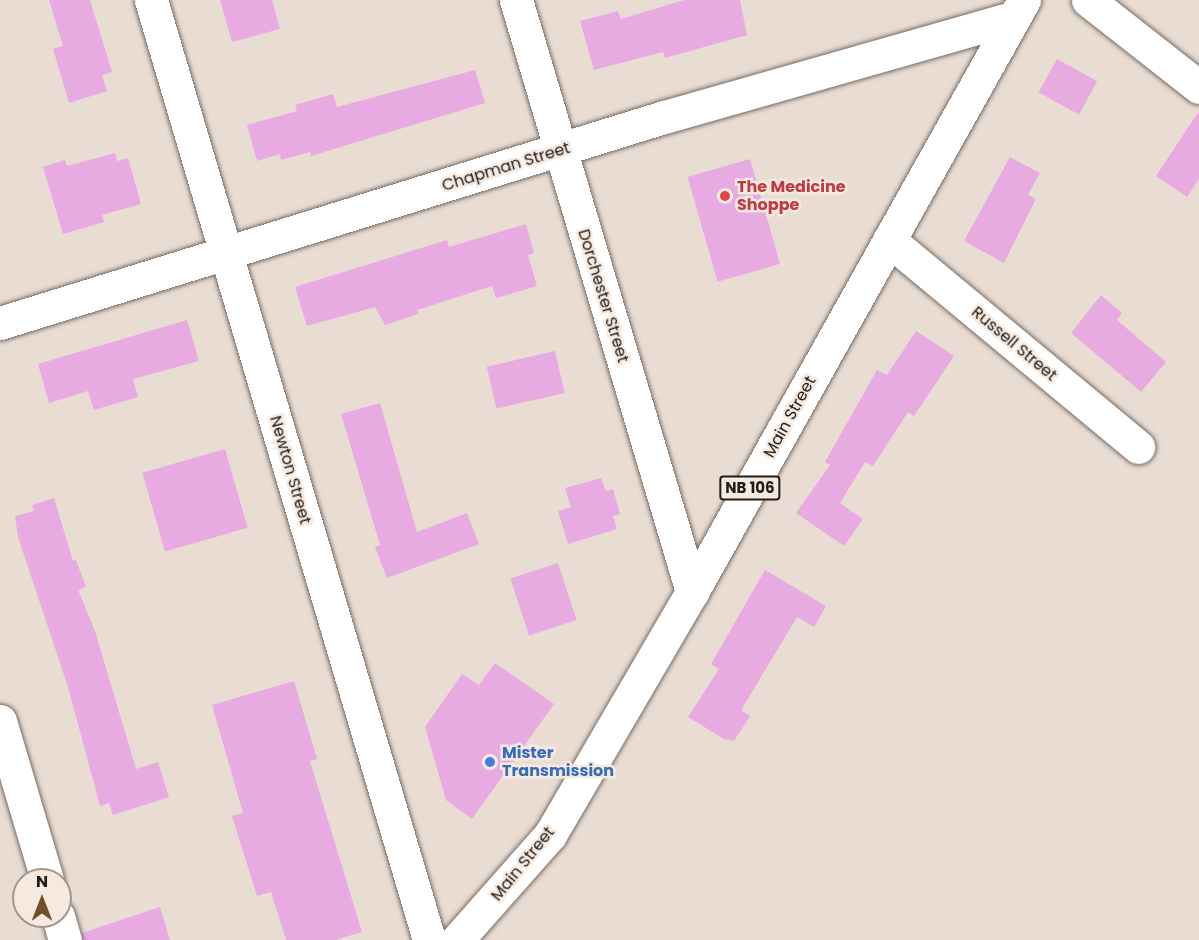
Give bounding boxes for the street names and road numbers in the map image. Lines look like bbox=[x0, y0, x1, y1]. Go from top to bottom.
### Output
street label: Chapman Street bbox=[440, 138, 572, 196]
street label: Dorchester Street bbox=[574, 227, 632, 365]
street label: Russell Street bbox=[967, 303, 1061, 385]
street label: Main Street bbox=[760, 373, 820, 461]
street label: Newton Street bbox=[265, 414, 315, 526]
road number: NB 106 bbox=[718, 476, 782, 500]
street label: Main Street bbox=[487, 823, 559, 905]

